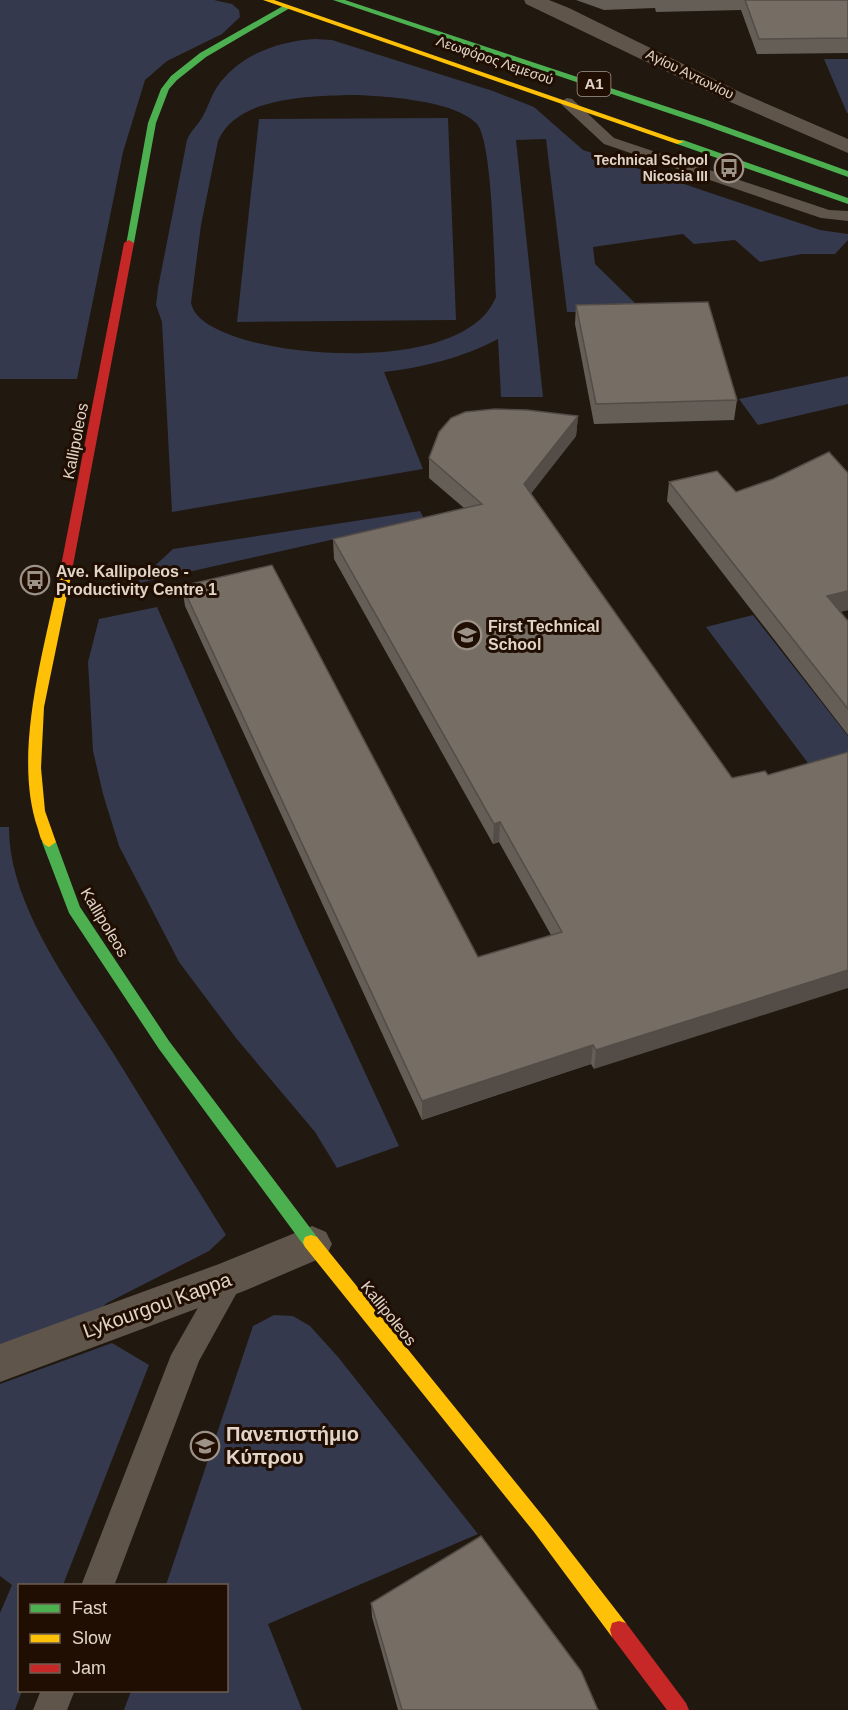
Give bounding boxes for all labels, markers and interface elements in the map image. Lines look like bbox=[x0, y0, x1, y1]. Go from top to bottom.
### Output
street label: Λεωφόρος Λεμεσού bbox=[434, 32, 556, 88]
street label: Αγίου Αντωνίου bbox=[644, 46, 736, 102]
road number: A1 bbox=[578, 72, 610, 96]
place label: Technical School Nicosia III bbox=[594, 152, 708, 184]
bus stop icon: Technical School Nicosia III bbox=[713, 152, 745, 184]
street label: Kallipoleos bbox=[60, 401, 91, 481]
place label: Ave. Kallipoleos - Productivity Centre 1 bbox=[56, 563, 217, 598]
bus stop icon: Ave. Kallipoleos - Productivity Centre 1 bbox=[19, 564, 51, 596]
place label: First Technical School bbox=[488, 618, 600, 653]
school or university icon: First Technical School bbox=[451, 619, 483, 651]
street label: Kallipoleos bbox=[77, 885, 132, 960]
street label: Lykourgou Kappa bbox=[80, 1268, 235, 1342]
street label: Kallipoleos bbox=[358, 1278, 420, 1349]
place label: Πανεπιστήμιο Κύπρου bbox=[226, 1423, 359, 1468]
school or university icon: Πανεπιστήμιο Κύπρου bbox=[189, 1430, 221, 1462]
legend bbox=[18, 1584, 228, 1692]
text: Fast bbox=[72, 1598, 107, 1618]
text: Slow bbox=[72, 1628, 112, 1648]
text: Jam bbox=[72, 1658, 106, 1678]

